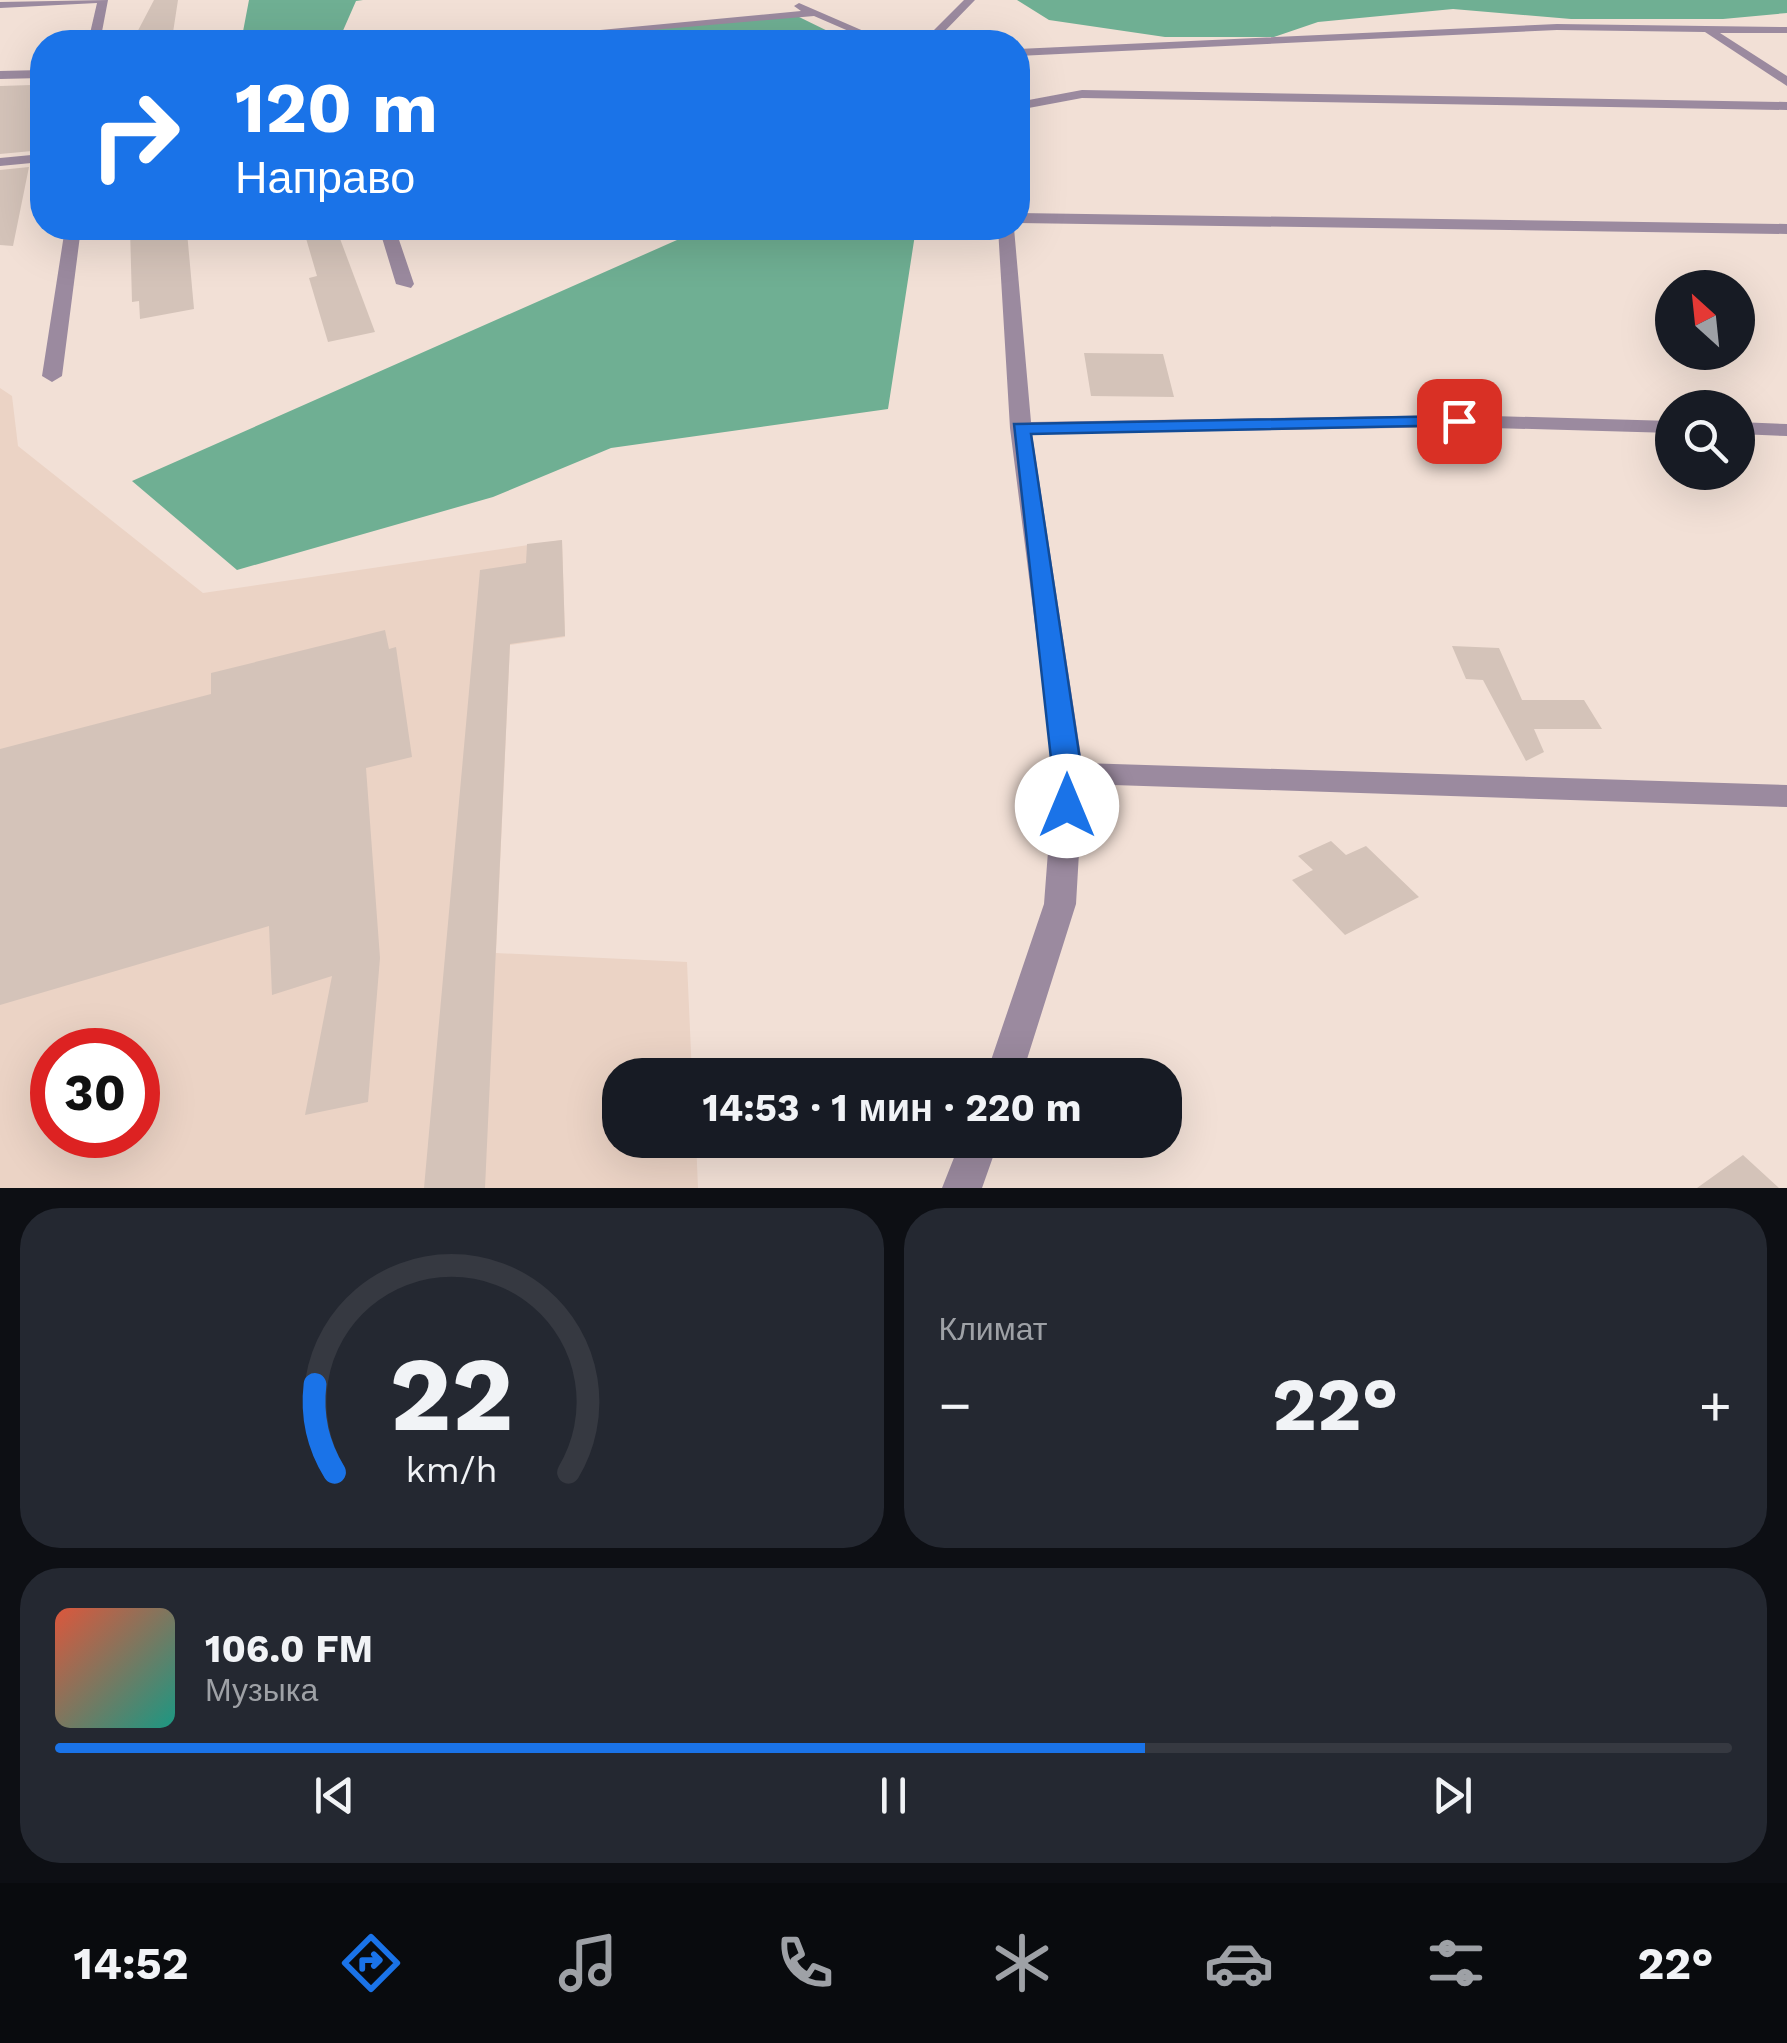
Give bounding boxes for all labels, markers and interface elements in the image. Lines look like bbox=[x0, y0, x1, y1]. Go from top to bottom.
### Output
text: 120 m bbox=[235, 67, 438, 149]
icon: right bbox=[70, 70, 200, 200]
text: Направо bbox=[235, 151, 415, 204]
north arrow bbox=[1655, 270, 1755, 370]
map controls bbox=[1655, 270, 1755, 490]
pin bbox=[1417, 379, 1502, 464]
button: search bbox=[1655, 390, 1755, 490]
icon: arrive bbox=[1432, 394, 1487, 449]
position arrow bbox=[1015, 754, 1119, 858]
speed limit sign: 30 bbox=[30, 1028, 160, 1158]
text: 14:53 · 1 мин · 220 m bbox=[702, 1086, 1082, 1130]
text: Климат bbox=[939, 1310, 1047, 1348]
text: 22 bbox=[390, 1333, 514, 1455]
text: 22° bbox=[1272, 1360, 1399, 1448]
text: − bbox=[939, 1373, 972, 1437]
text: + bbox=[1699, 1373, 1732, 1437]
text: km/h bbox=[406, 1449, 498, 1491]
text: 106.0 FM bbox=[205, 1627, 373, 1671]
text: Музыка bbox=[205, 1671, 318, 1709]
icon: previous bbox=[307, 1768, 362, 1823]
icon: pause bbox=[866, 1768, 921, 1823]
icon: next bbox=[1425, 1768, 1480, 1823]
icon: directions bbox=[336, 1928, 406, 1998]
icon: music bbox=[553, 1928, 623, 1998]
icon: phone bbox=[770, 1928, 840, 1998]
icon: climate bbox=[987, 1928, 1057, 1998]
icon: car bbox=[1204, 1928, 1274, 1998]
icon: filters bbox=[1421, 1928, 1491, 1998]
text: 14:52 bbox=[73, 1937, 189, 1990]
text: 22° bbox=[1638, 1937, 1713, 1990]

